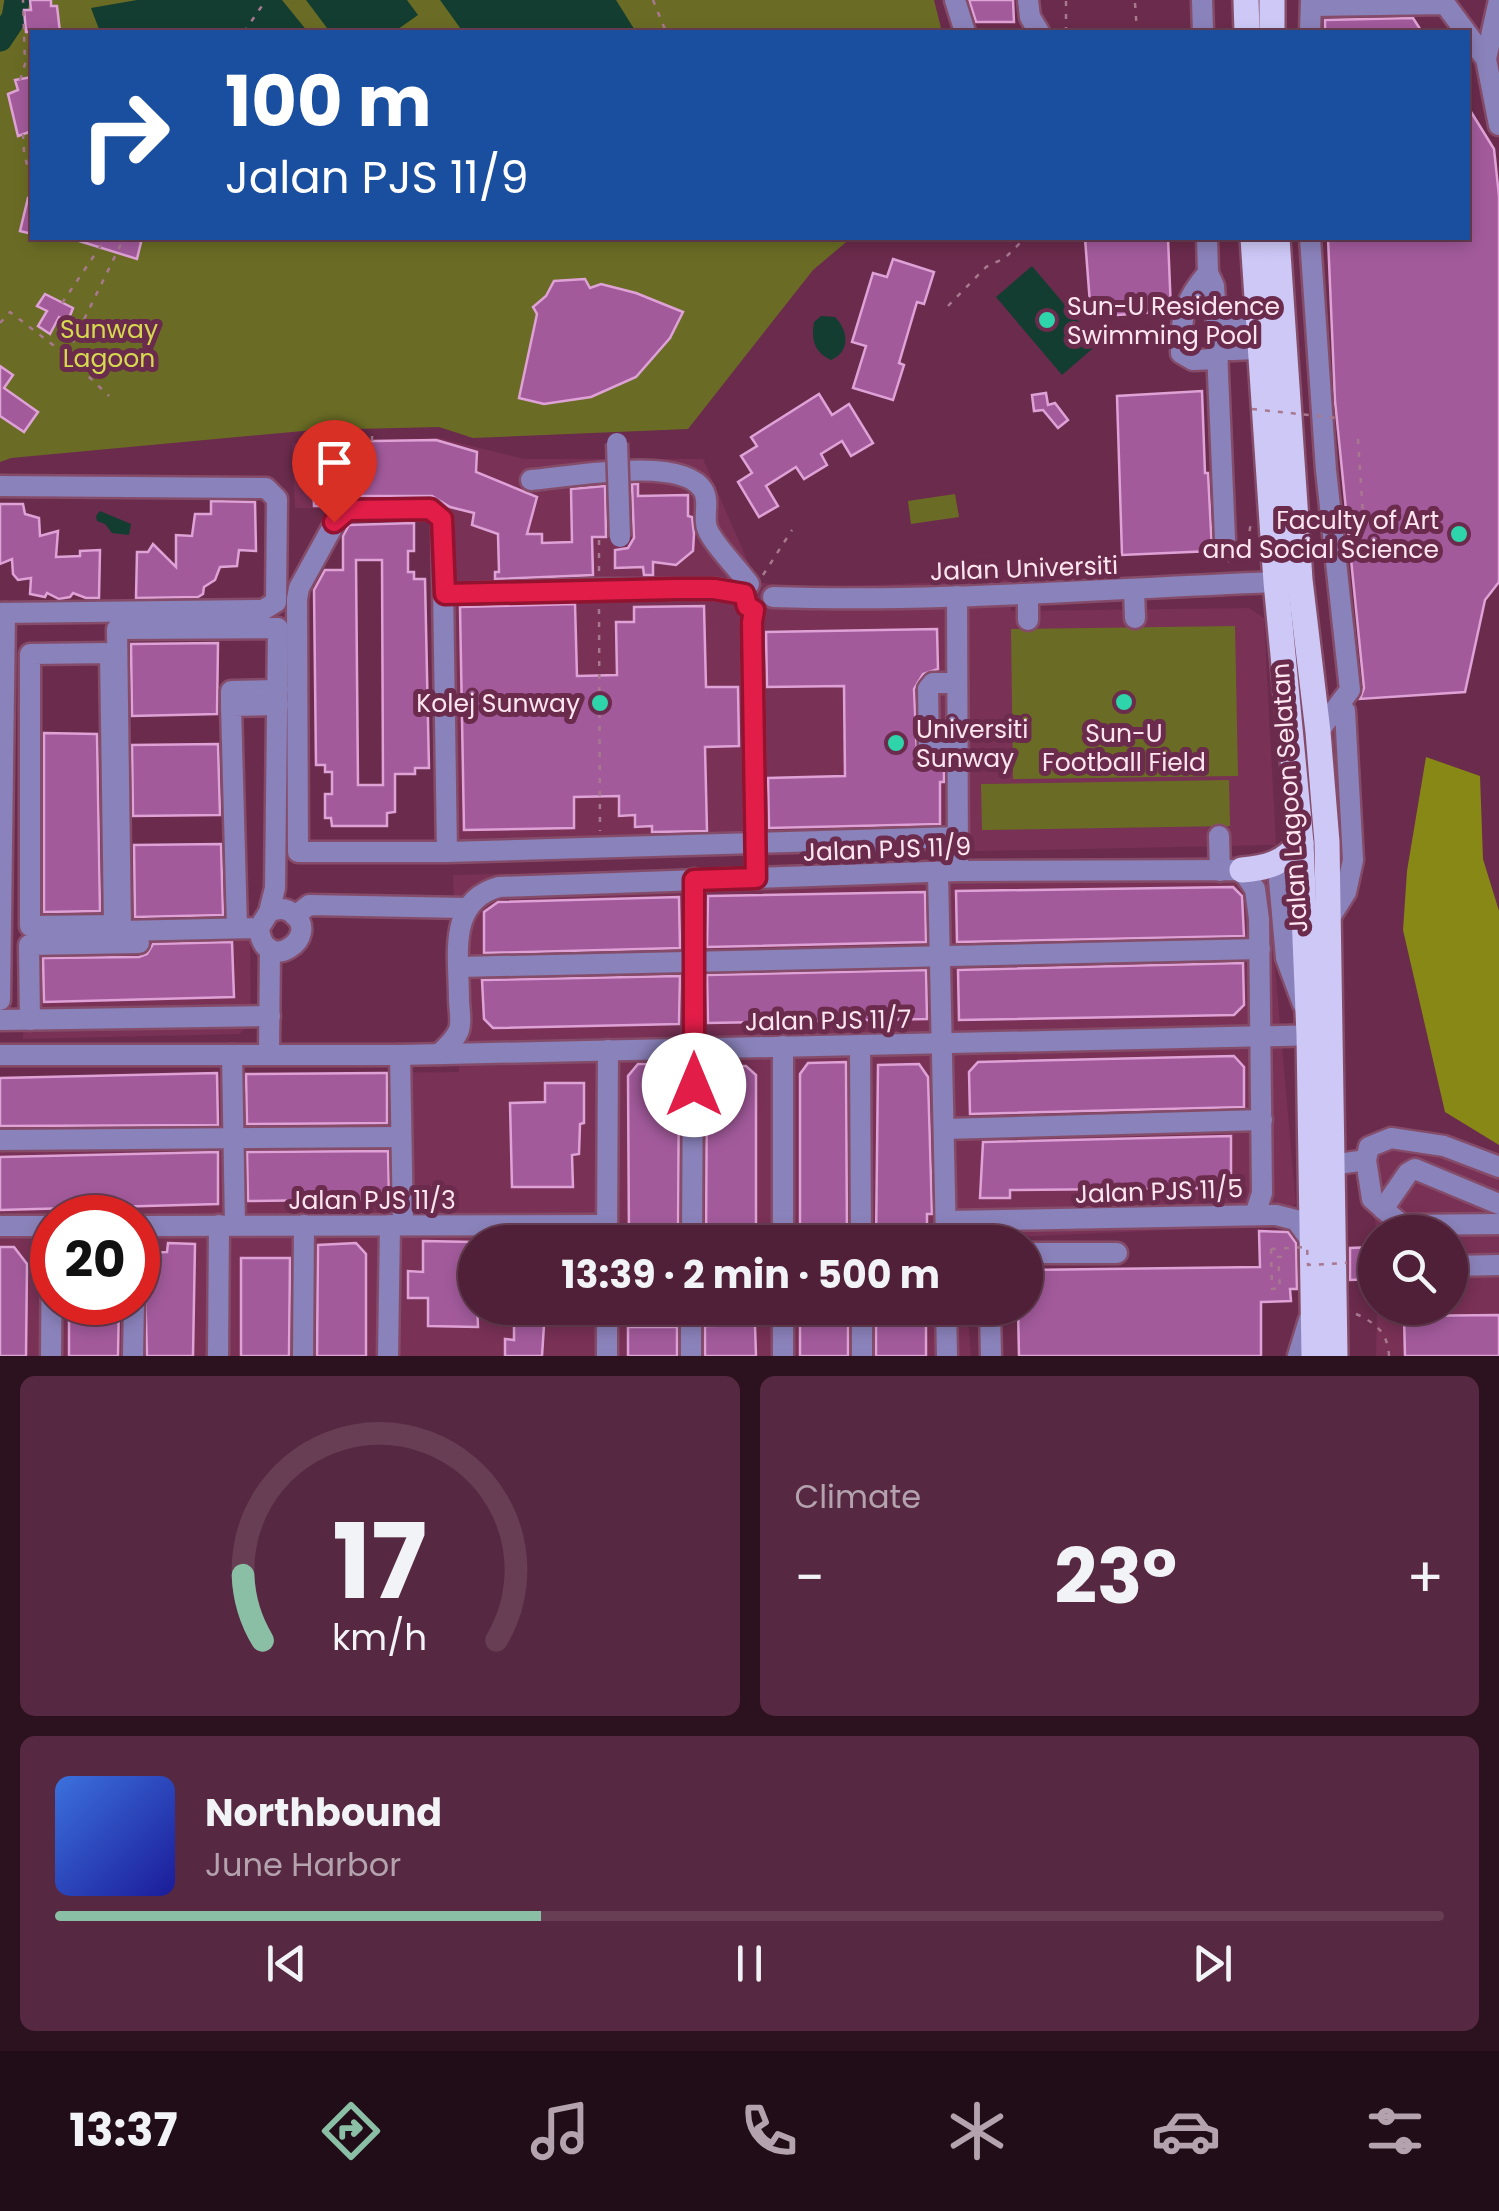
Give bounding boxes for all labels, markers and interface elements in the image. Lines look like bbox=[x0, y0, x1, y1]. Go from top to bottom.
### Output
text: 100 m bbox=[225, 52, 432, 151]
icon: right bbox=[60, 70, 190, 200]
text: Jalan PJS 11/9 bbox=[225, 146, 528, 209]
place label: Sun-U Residence Swimming Pool bbox=[1067, 289, 1280, 353]
marker: Sun-U Residence Swimming Pool bbox=[1036, 309, 1058, 331]
park label: Sunway Lagoon bbox=[60, 312, 158, 376]
pin bbox=[292, 420, 377, 523]
icon: arrive bbox=[307, 435, 362, 490]
place label: Faculty of Art and Social Science bbox=[1203, 503, 1439, 567]
marker: Faculty of Art and Social Science bbox=[1448, 523, 1470, 545]
street label: Jalan Universiti bbox=[929, 548, 1119, 589]
street label: Jalan Lagoon Selatan bbox=[1263, 662, 1316, 934]
place label: Kolej Sunway bbox=[416, 686, 580, 721]
marker: Sun-U Football Field bbox=[1113, 691, 1135, 713]
marker: Kolej Sunway bbox=[589, 692, 611, 714]
place label: Universiti Sunway bbox=[916, 712, 1028, 776]
place label: Sun-U Football Field bbox=[1042, 716, 1206, 780]
marker: Universiti Sunway bbox=[885, 732, 907, 754]
street label: Jalan PJS 11/9 bbox=[802, 829, 972, 870]
street label: Jalan PJS 11/7 bbox=[744, 1002, 912, 1039]
position arrow bbox=[642, 1033, 746, 1137]
street label: Jalan PJS 11/5 bbox=[1074, 1171, 1244, 1212]
street label: Jalan PJS 11/3 bbox=[288, 1183, 456, 1218]
speed limit sign: 20 bbox=[30, 1195, 160, 1325]
map controls bbox=[1358, 1215, 1468, 1325]
button: search bbox=[1358, 1215, 1468, 1325]
text: 13:39 · 2 min · 500 m bbox=[561, 1248, 940, 1301]
text: Climate bbox=[795, 1474, 921, 1519]
text: 17 bbox=[332, 1489, 427, 1634]
text: 23° bbox=[1054, 1524, 1177, 1629]
text: − bbox=[795, 1539, 825, 1616]
text: + bbox=[1406, 1539, 1444, 1616]
text: km/h bbox=[332, 1612, 427, 1663]
text: Northbound bbox=[205, 1786, 442, 1839]
text: June Harbor bbox=[205, 1842, 401, 1887]
icon: previous bbox=[259, 1936, 314, 1991]
icon: pause bbox=[722, 1936, 777, 1991]
icon: next bbox=[1185, 1936, 1240, 1991]
icon: directions bbox=[316, 2096, 386, 2166]
icon: music bbox=[525, 2096, 595, 2166]
icon: phone bbox=[734, 2096, 804, 2166]
icon: climate bbox=[942, 2096, 1012, 2166]
icon: car bbox=[1151, 2096, 1221, 2166]
icon: filters bbox=[1360, 2096, 1430, 2166]
text: 13:37 bbox=[69, 2099, 178, 2162]

